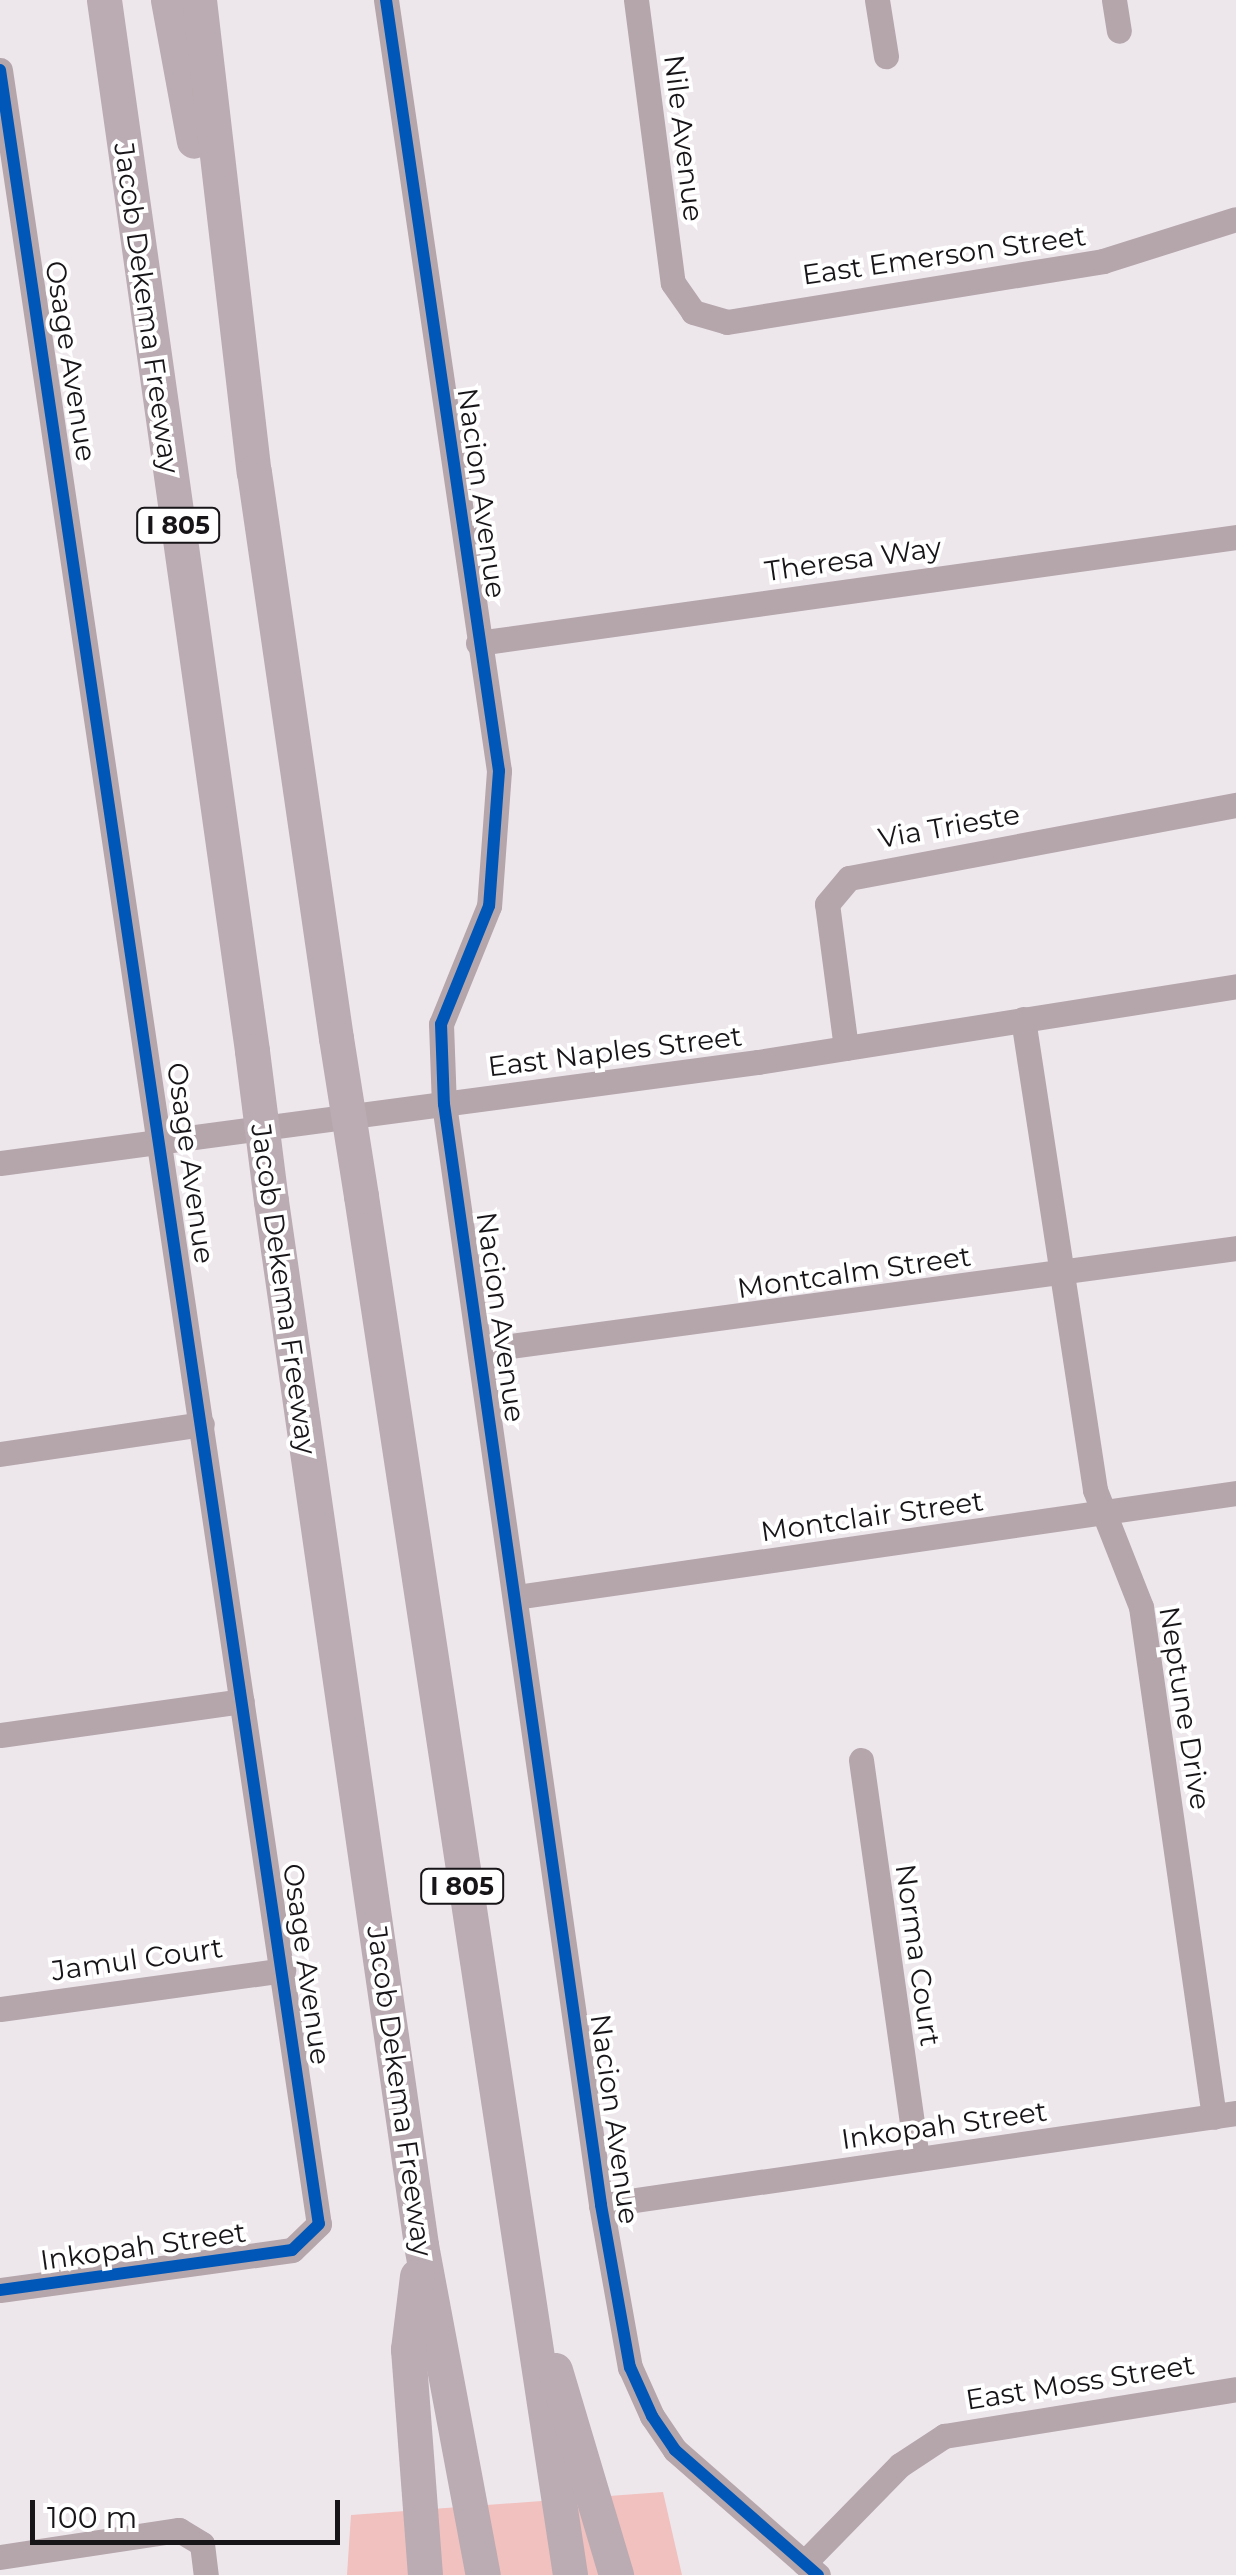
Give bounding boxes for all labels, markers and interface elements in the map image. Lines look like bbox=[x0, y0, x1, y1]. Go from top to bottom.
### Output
street label: Nile Avenue bbox=[657, 53, 711, 223]
street label: Jacob Dekema Freeway bbox=[107, 140, 187, 476]
street label: East Emerson Street bbox=[800, 218, 1088, 292]
street label: Osage Avenue bbox=[39, 258, 103, 464]
street label: Nacion Avenue bbox=[451, 386, 513, 600]
road number: I 805 bbox=[136, 505, 220, 545]
street label: Theresa Way bbox=[763, 530, 943, 588]
street label: Via Trieste bbox=[876, 797, 1022, 855]
street label: East Naples Street bbox=[486, 1019, 744, 1083]
street label: Osage Avenue bbox=[160, 1060, 222, 1266]
street label: Jacob Dekema Freeway bbox=[244, 1121, 324, 1457]
street label: Nacion Avenue bbox=[470, 1210, 532, 1424]
street label: Montcalm Street bbox=[735, 1239, 973, 1305]
street label: Montclair Street bbox=[759, 1484, 985, 1548]
street label: Neptune Drive bbox=[1152, 1604, 1218, 1812]
street label: Osage Avenue bbox=[276, 1861, 338, 2067]
street label: Norma Court bbox=[889, 1862, 947, 2048]
road number: I 805 bbox=[420, 1866, 504, 1906]
street label: Jacob Dekema Freeway bbox=[360, 1923, 440, 2259]
street label: Jamul Court bbox=[49, 1930, 225, 1988]
street label: Nacion Avenue bbox=[584, 2012, 646, 2226]
street label: Inkopah Street bbox=[839, 2094, 1049, 2156]
street label: Inkopah Street bbox=[38, 2215, 248, 2277]
street label: East Moss Street bbox=[963, 2347, 1197, 2417]
scale bar bbox=[35, 2480, 345, 2542]
text: 100 m bbox=[47, 2499, 137, 2536]

